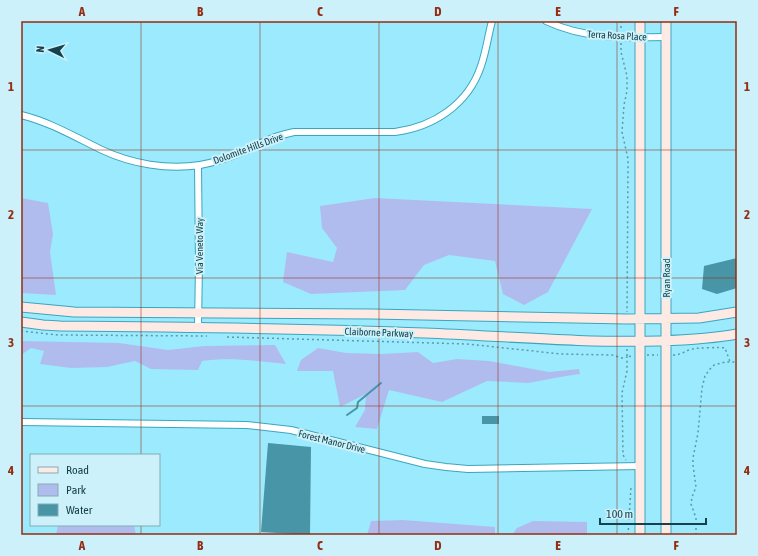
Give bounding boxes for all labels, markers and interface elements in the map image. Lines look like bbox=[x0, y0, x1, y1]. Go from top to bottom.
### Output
text: A bbox=[78, 4, 86, 19]
text: B bbox=[197, 4, 204, 19]
text: C bbox=[317, 4, 323, 19]
text: D bbox=[434, 4, 442, 19]
text: E bbox=[555, 4, 561, 19]
text: F bbox=[673, 4, 679, 19]
street label: Terra Rosa Place bbox=[587, 28, 648, 43]
north arrow bbox=[30, 30, 70, 70]
text: N bbox=[34, 45, 46, 53]
text: 1 bbox=[8, 79, 14, 94]
text: 1 bbox=[744, 79, 750, 94]
street label: Dolomite Hills Drive bbox=[212, 131, 285, 166]
text: 2 bbox=[8, 207, 14, 222]
text: 2 bbox=[744, 207, 750, 222]
street label: Via Veneto Way bbox=[194, 218, 205, 274]
street label: Ryan Road bbox=[661, 258, 672, 297]
street label: Claiborne Parkway bbox=[345, 326, 413, 339]
text: 3 bbox=[8, 335, 14, 350]
text: 3 bbox=[744, 335, 750, 350]
street label: Forest Manor Drive bbox=[297, 428, 367, 455]
legend bbox=[30, 454, 160, 526]
text: 4 bbox=[7, 463, 14, 478]
text: Road bbox=[66, 463, 89, 477]
text: 4 bbox=[743, 463, 750, 478]
text: Park bbox=[66, 483, 87, 497]
scale bar bbox=[600, 500, 706, 526]
text: Water bbox=[66, 503, 93, 517]
text: 100 m bbox=[606, 507, 633, 521]
text: A bbox=[78, 538, 86, 553]
text: B bbox=[197, 538, 204, 553]
text: C bbox=[317, 538, 323, 553]
text: D bbox=[434, 538, 442, 553]
text: E bbox=[555, 538, 561, 553]
text: F bbox=[673, 538, 679, 553]

